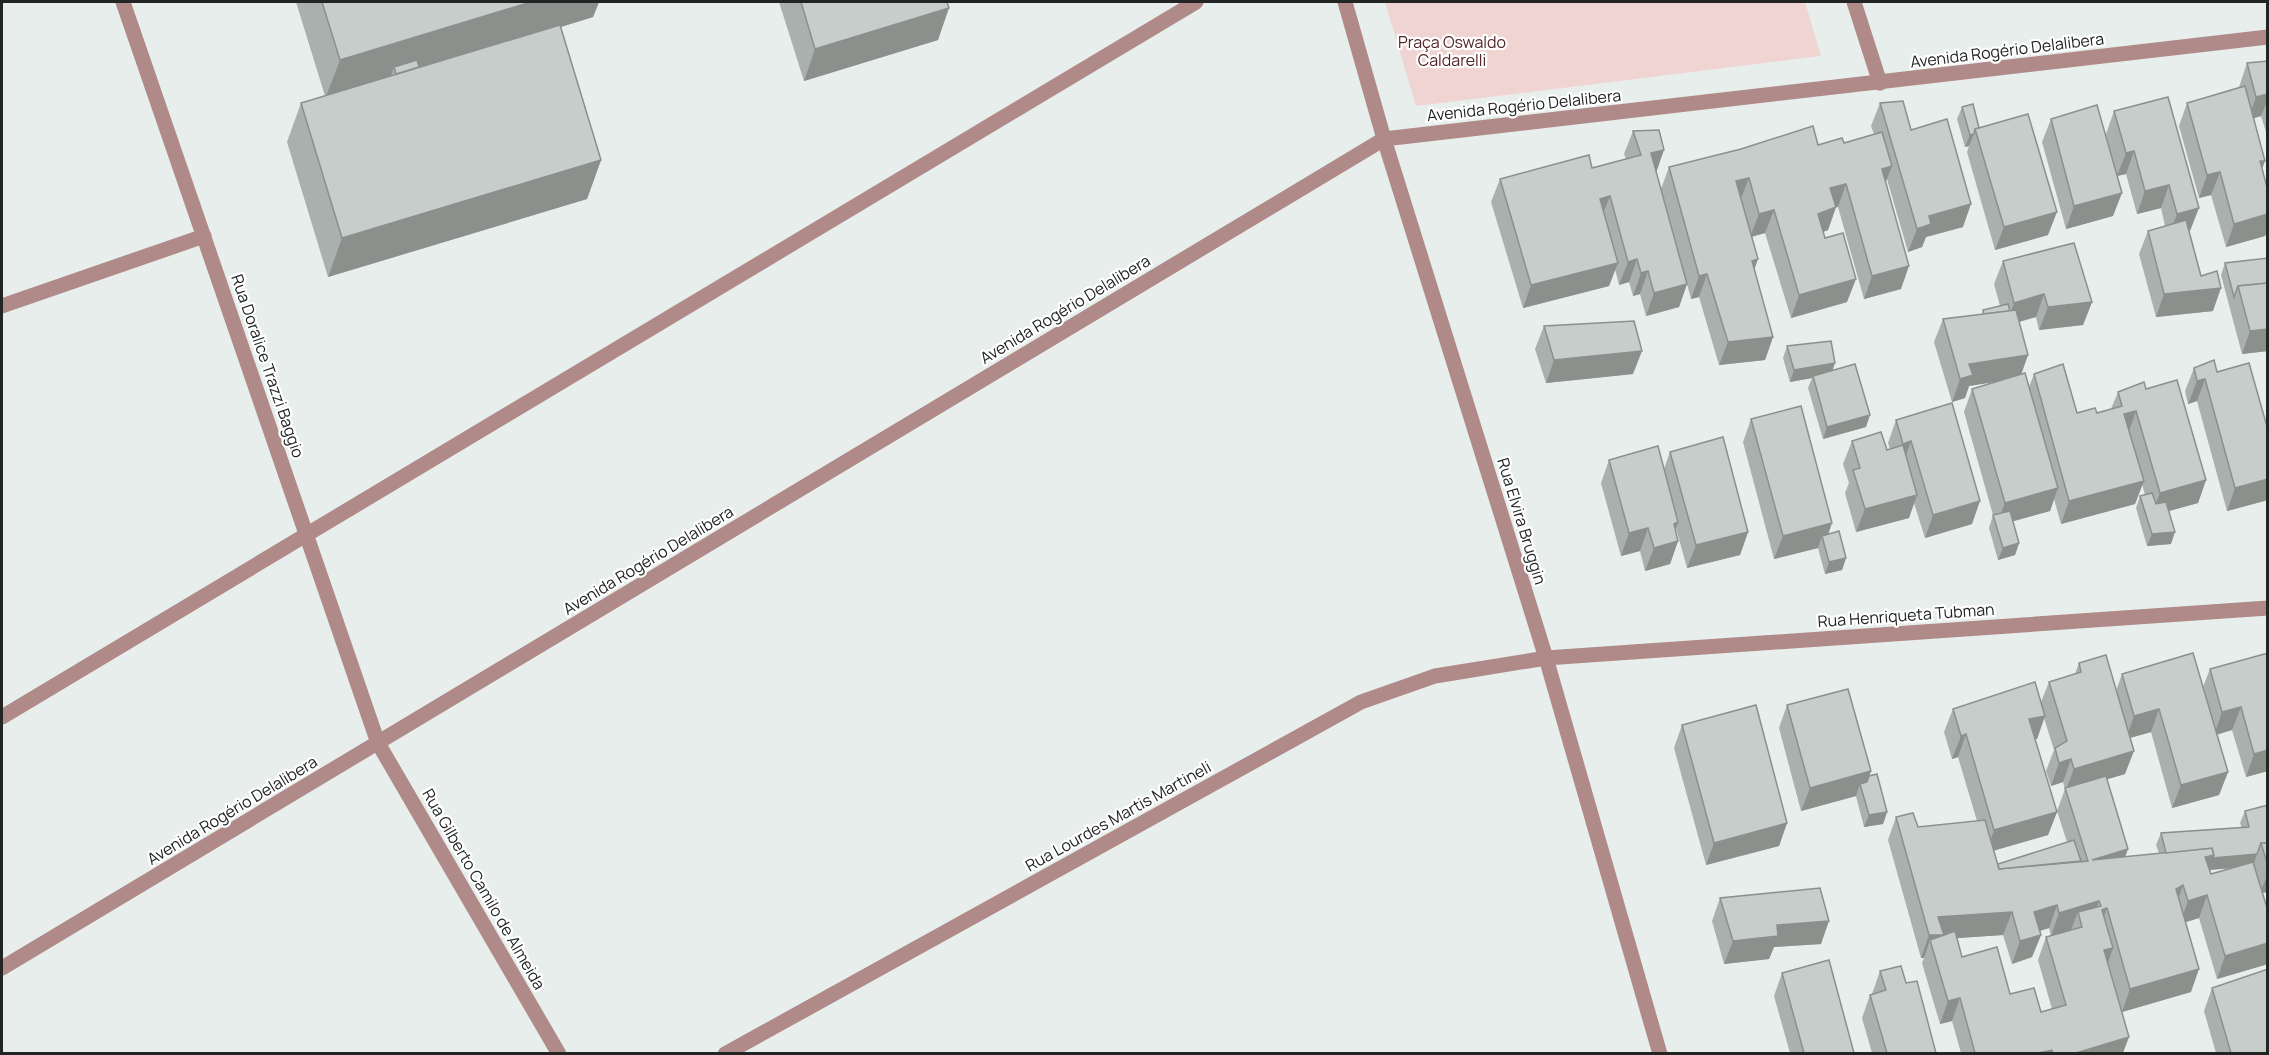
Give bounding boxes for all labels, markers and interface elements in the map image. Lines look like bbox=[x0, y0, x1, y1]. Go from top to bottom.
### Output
street label: Avenida Rogério Delalibera bbox=[1909, 27, 2105, 73]
park label: Praça Oswaldo Caldarelli bbox=[1398, 31, 1506, 71]
street label: Avenida Rogério Delalibera bbox=[1426, 84, 1622, 126]
street label: Avenida Rogério Delalibera bbox=[976, 249, 1154, 369]
street label: Rua Doralice Trazzi Baggio bbox=[226, 271, 310, 461]
street label: Rua Elvira Bruggin bbox=[1492, 455, 1552, 587]
street label: Avenida Rogério Delalibera bbox=[559, 500, 737, 620]
street label: Rua Henriqueta Tubman bbox=[1817, 598, 1995, 632]
street label: Avenida Rogério Delalibera bbox=[143, 750, 321, 870]
street label: Rua Lourdes Martis Martineli bbox=[1021, 756, 1215, 876]
street label: Rua Gilberto Camilo de Almeida bbox=[417, 784, 551, 994]

